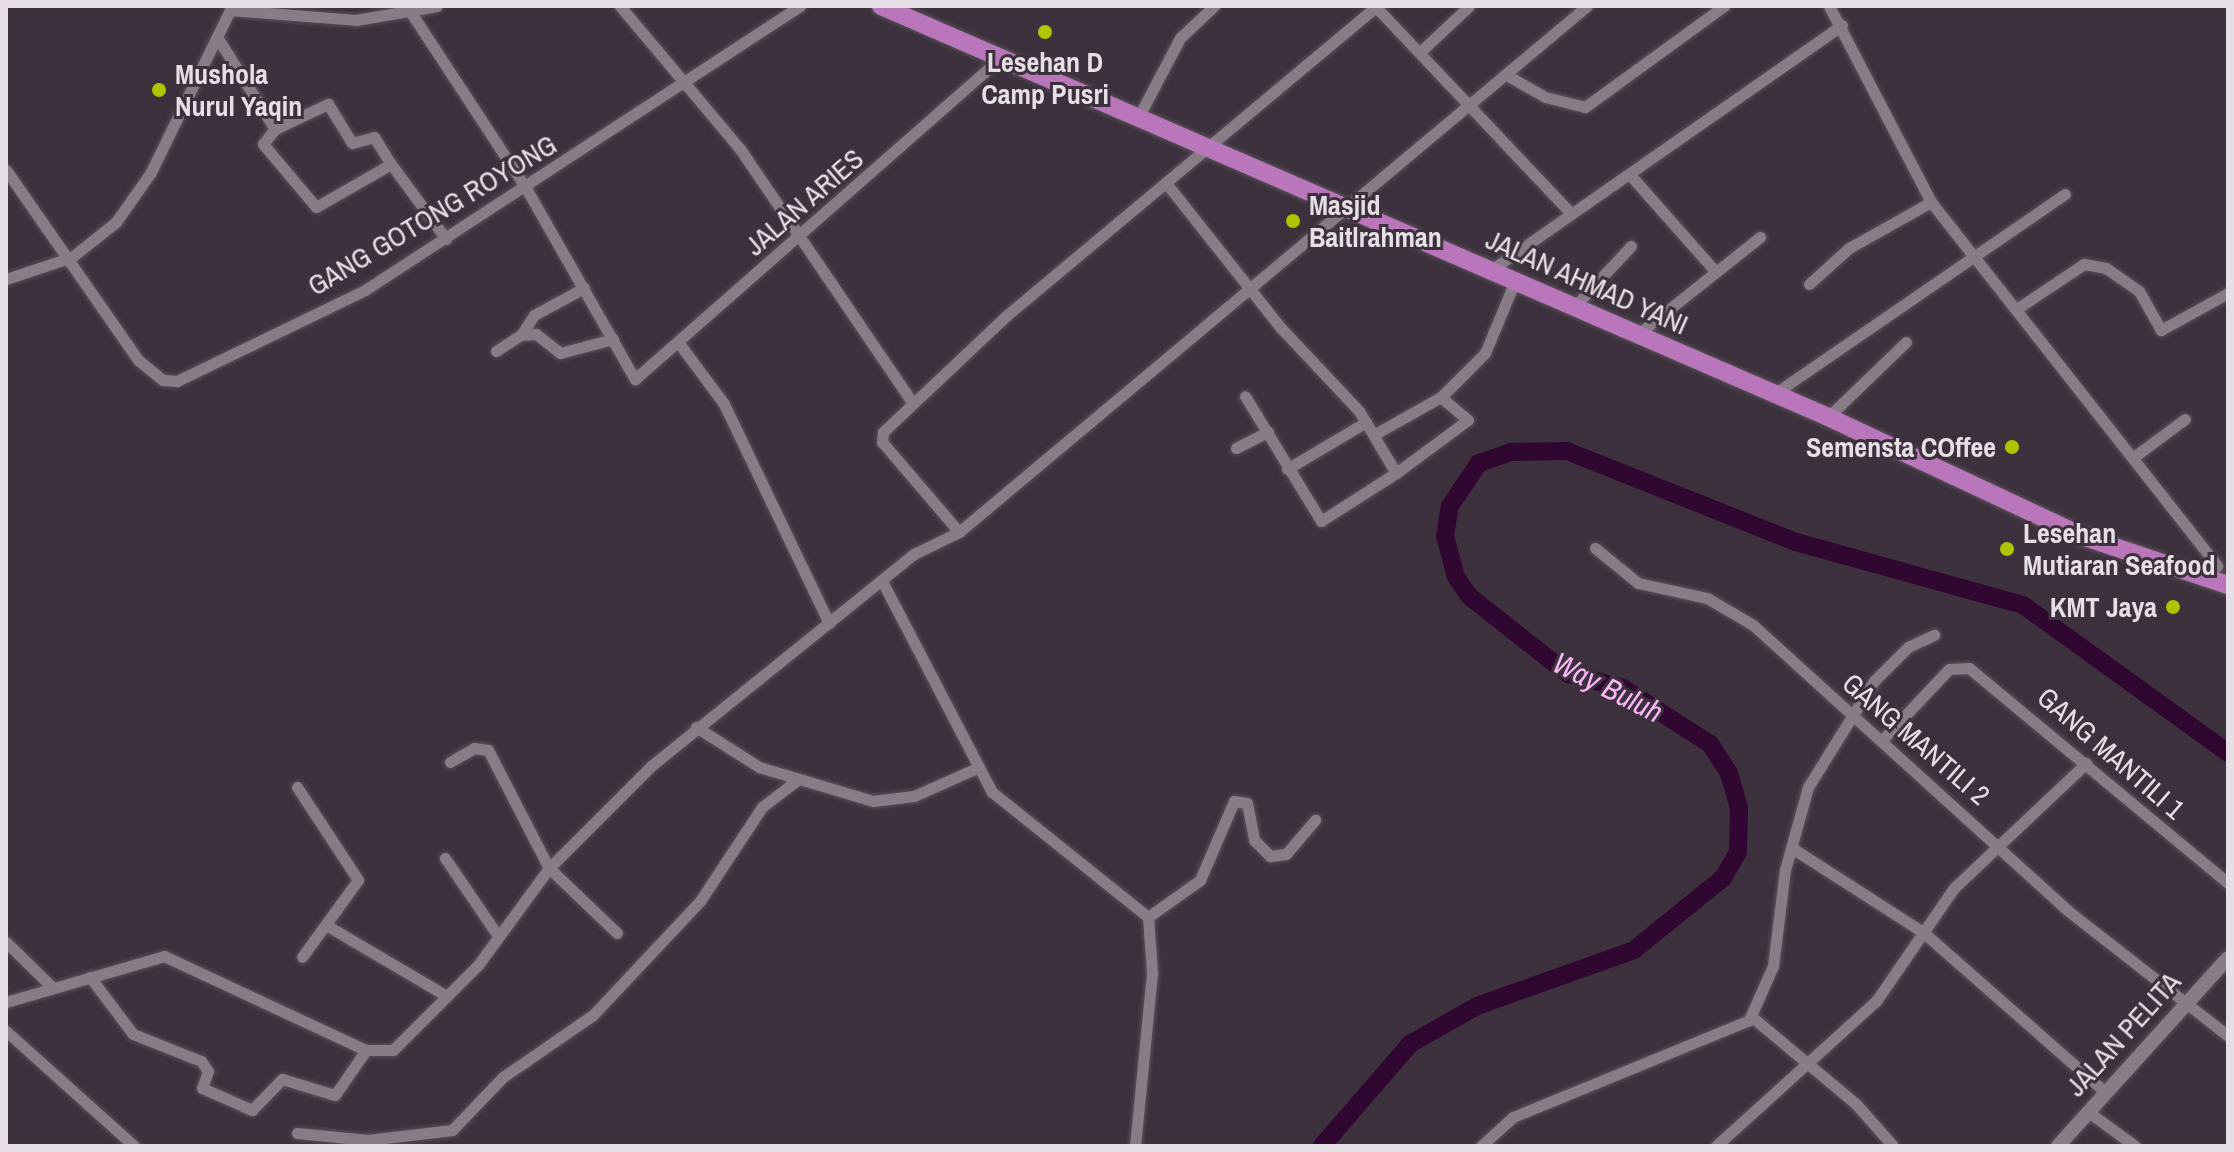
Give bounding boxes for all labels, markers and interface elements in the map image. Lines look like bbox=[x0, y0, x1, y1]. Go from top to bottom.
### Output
marker: Lesehan D Camp Pusri bbox=[1036, 23, 1054, 41]
place label: Lesehan D Camp Pusri bbox=[981, 45, 1109, 111]
place label: Mushola Nurul Yaqin bbox=[175, 57, 303, 123]
marker: Mushola Nurul Yaqin bbox=[150, 81, 168, 99]
street label: GANG GOTONG ROYONG bbox=[302, 127, 562, 303]
street label: JALAN ARIES bbox=[738, 141, 870, 263]
place label: Masjid Baitlrahman bbox=[1309, 188, 1442, 254]
marker: Masjid Baitlrahman bbox=[1284, 212, 1302, 230]
street label: JALAN AHMAD YANI bbox=[1480, 222, 1694, 342]
place label: Semensta COffee bbox=[1806, 430, 1996, 464]
marker: Semensta COffee bbox=[2003, 438, 2021, 456]
place label: Lesehan Mutiaran Seafood bbox=[2023, 516, 2216, 582]
marker: Lesehan Mutiaran Seafood bbox=[1998, 540, 2016, 558]
place label: KMT Jaya bbox=[2050, 590, 2157, 624]
marker: KMT Jaya bbox=[2164, 598, 2182, 616]
water label: Way Buluh bbox=[1547, 644, 1669, 730]
street label: GANG MANTILI 2 bbox=[1836, 666, 1996, 812]
street label: GANG MANTILI 1 bbox=[2031, 680, 2191, 826]
street label: JALAN PELITA bbox=[2059, 965, 2187, 1103]

